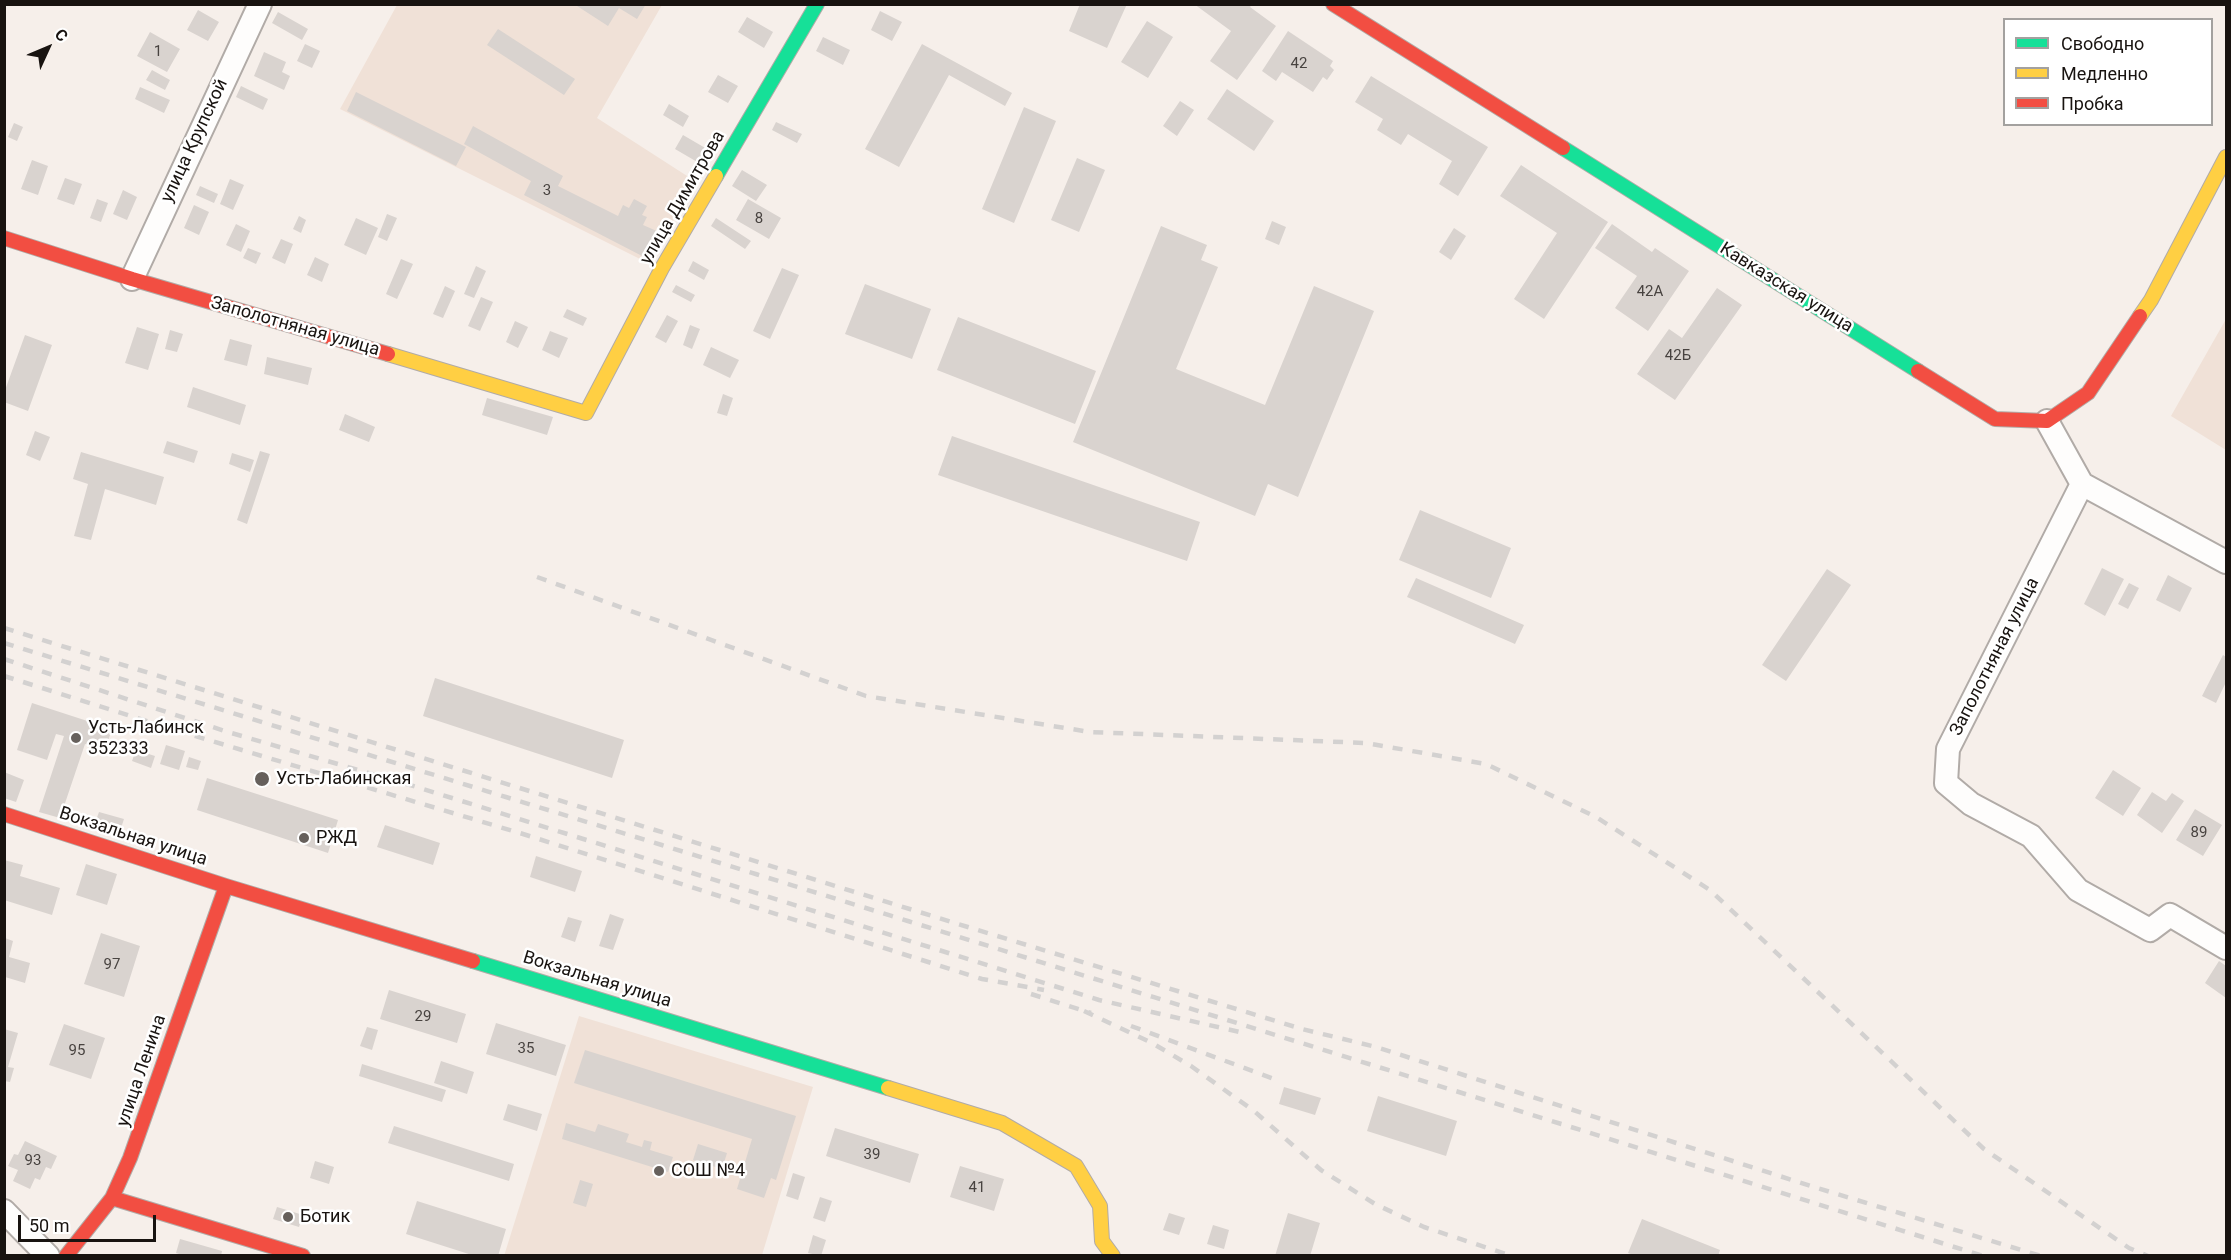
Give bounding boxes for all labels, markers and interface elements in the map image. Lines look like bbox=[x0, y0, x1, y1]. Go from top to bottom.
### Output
north arrow bbox=[18, 18, 78, 78]
legend bbox=[2003, 18, 2213, 126]
text: С bbox=[51, 25, 72, 46]
text: Свободно bbox=[2061, 33, 2144, 54]
house number: 1 bbox=[154, 43, 162, 61]
house number: 42 bbox=[1291, 55, 1307, 73]
text: Медленно bbox=[2061, 63, 2148, 84]
street label: улица Крупской bbox=[157, 76, 233, 206]
text: Пробка bbox=[2061, 93, 2124, 114]
street label: улица Димитрова bbox=[636, 127, 730, 269]
house number: 3 bbox=[543, 182, 551, 200]
house number: 8 bbox=[755, 210, 763, 228]
street label: Кавказская улица bbox=[1715, 238, 1857, 338]
house number: 42А bbox=[1637, 283, 1663, 301]
street label: Заполотняная улица bbox=[208, 293, 382, 361]
house number: 42Б bbox=[1665, 347, 1691, 365]
street label: Заполотняная улица bbox=[1946, 574, 2044, 740]
place label: Усть-Лабинск 352333 bbox=[88, 717, 204, 760]
marker: Усть-Лабинск 352333 bbox=[69, 731, 83, 745]
place label: Усть-Лабинская bbox=[276, 768, 411, 790]
marker: Усть-Лабинская bbox=[253, 770, 271, 788]
street label: Вокзальная улица bbox=[56, 803, 210, 871]
house number: 89 bbox=[2191, 824, 2207, 842]
place label: РЖД bbox=[316, 827, 357, 849]
marker: РЖД bbox=[297, 831, 311, 845]
street label: Вокзальная улица bbox=[520, 947, 674, 1013]
house number: 97 bbox=[104, 956, 120, 974]
house number: 29 bbox=[415, 1008, 431, 1026]
street label: улица Ленина bbox=[113, 1012, 171, 1130]
house number: 35 bbox=[518, 1040, 534, 1058]
house number: 95 bbox=[69, 1042, 85, 1060]
house number: 39 bbox=[864, 1146, 880, 1164]
house number: 93 bbox=[25, 1152, 41, 1170]
place label: СОШ №4 bbox=[671, 1160, 745, 1182]
marker: СОШ №4 bbox=[652, 1164, 666, 1178]
house number: 41 bbox=[969, 1179, 985, 1197]
scale bar bbox=[21, 1203, 159, 1241]
place label: Ботик bbox=[300, 1206, 350, 1228]
marker: Ботик bbox=[281, 1210, 295, 1224]
text: 50 m bbox=[29, 1215, 69, 1236]

